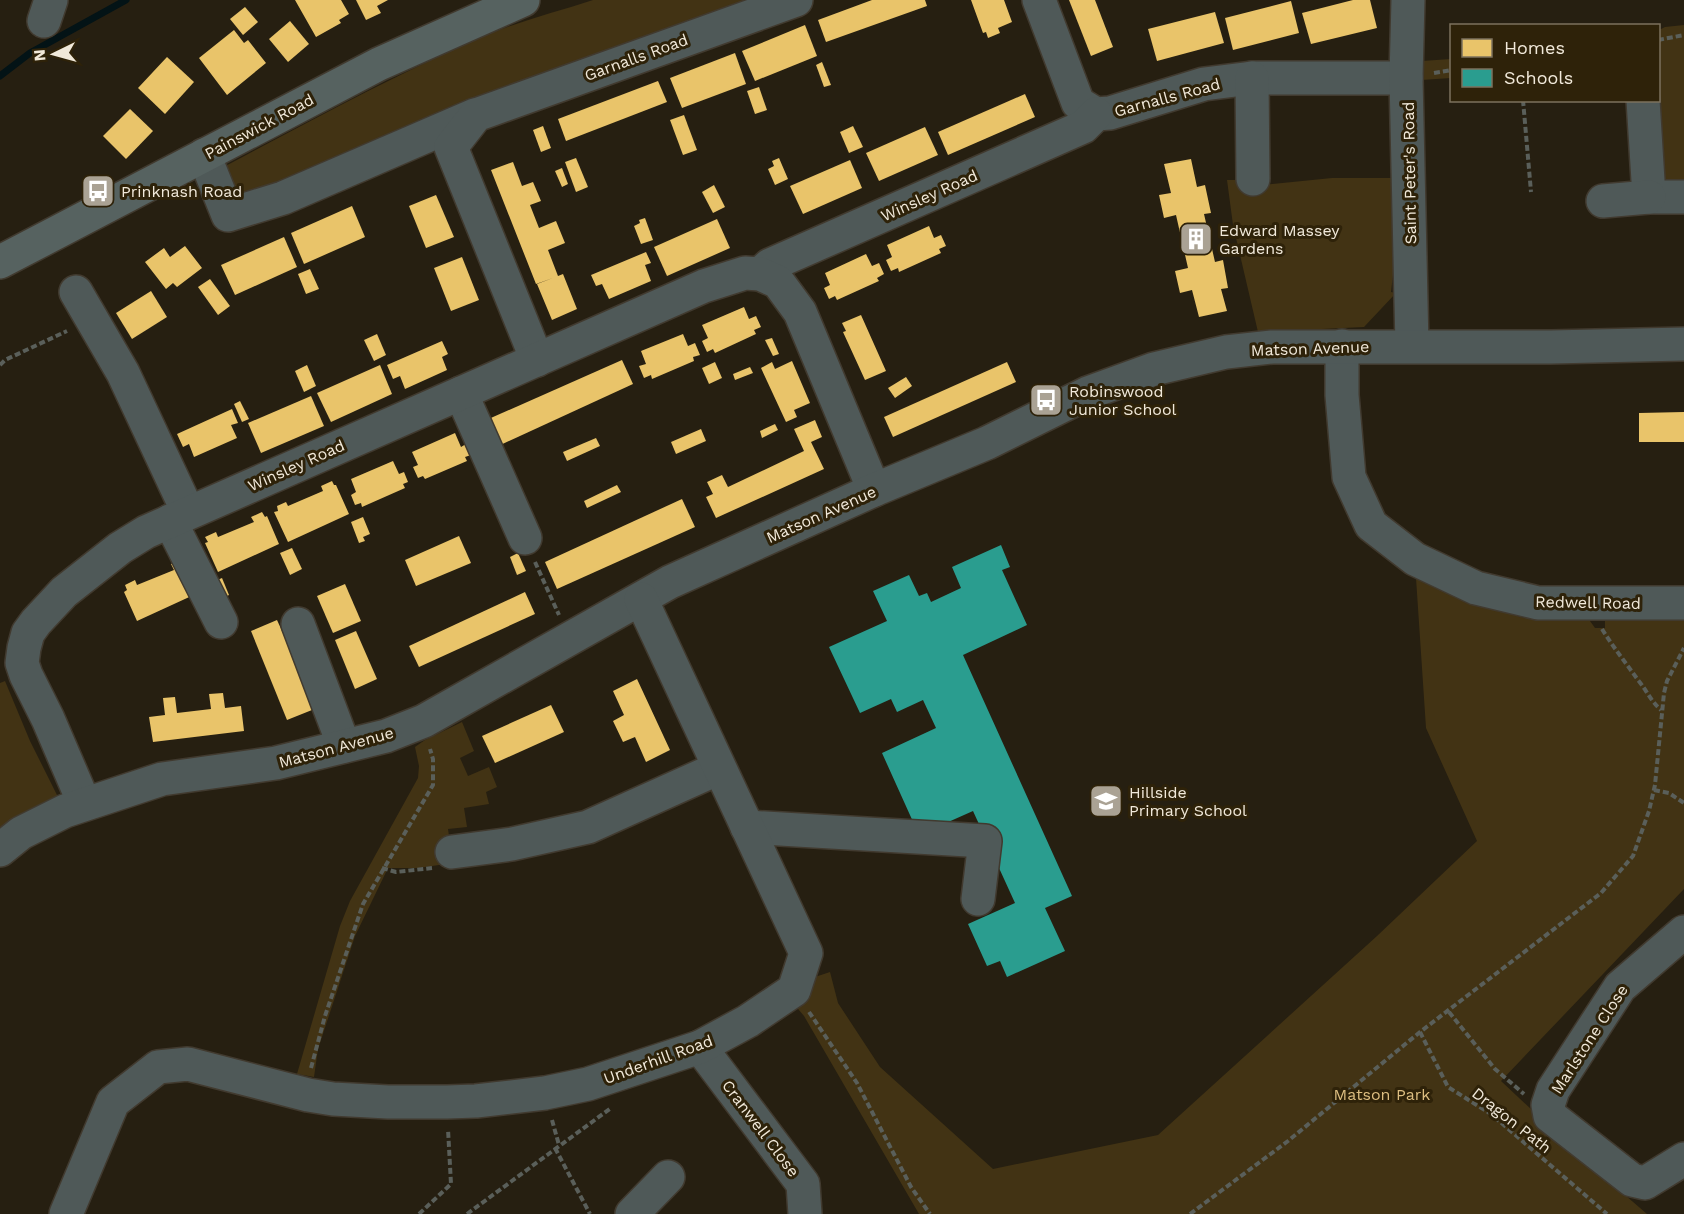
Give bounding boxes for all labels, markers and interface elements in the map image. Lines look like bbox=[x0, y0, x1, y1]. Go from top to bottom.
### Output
north arrow bbox=[24, 24, 84, 84]
legend bbox=[1450, 24, 1660, 102]
street label: Garnalls Road bbox=[582, 30, 691, 85]
text: Homes bbox=[1504, 37, 1565, 58]
text: N bbox=[30, 49, 50, 62]
text: Schools bbox=[1504, 67, 1573, 88]
street label: Garnalls Road bbox=[1112, 74, 1222, 121]
street label: Painswick Road bbox=[201, 90, 317, 163]
street label: Saint Peter's Road bbox=[1399, 101, 1420, 245]
street label: Winsley Road bbox=[878, 166, 981, 225]
bus stop icon: Prinknash Road bbox=[80, 173, 116, 209]
place label: Prinknash Road bbox=[121, 182, 242, 201]
building icon: Edward Massey Gardens bbox=[1178, 221, 1214, 257]
place label: Edward Massey Gardens bbox=[1219, 221, 1340, 258]
street label: Matson Avenue bbox=[1251, 337, 1369, 360]
bus stop icon: Robinswood Junior School bbox=[1028, 382, 1064, 418]
place label: Robinswood Junior School bbox=[1069, 382, 1176, 419]
street label: Winsley Road bbox=[245, 436, 348, 495]
street label: Matson Avenue bbox=[763, 482, 879, 547]
street label: Redwell Road bbox=[1535, 592, 1641, 613]
street label: Matson Avenue bbox=[277, 723, 396, 772]
school or university icon: Hillside Primary School bbox=[1088, 783, 1124, 819]
place label: Hillside Primary School bbox=[1129, 783, 1247, 820]
street label: Marlstone Close bbox=[1547, 981, 1632, 1097]
street label: Underhill Road bbox=[601, 1031, 715, 1088]
street label: Cranwell Close bbox=[718, 1076, 803, 1180]
street label: Dragon Path bbox=[1468, 1084, 1555, 1157]
park label: Matson Park bbox=[1334, 1085, 1430, 1104]

